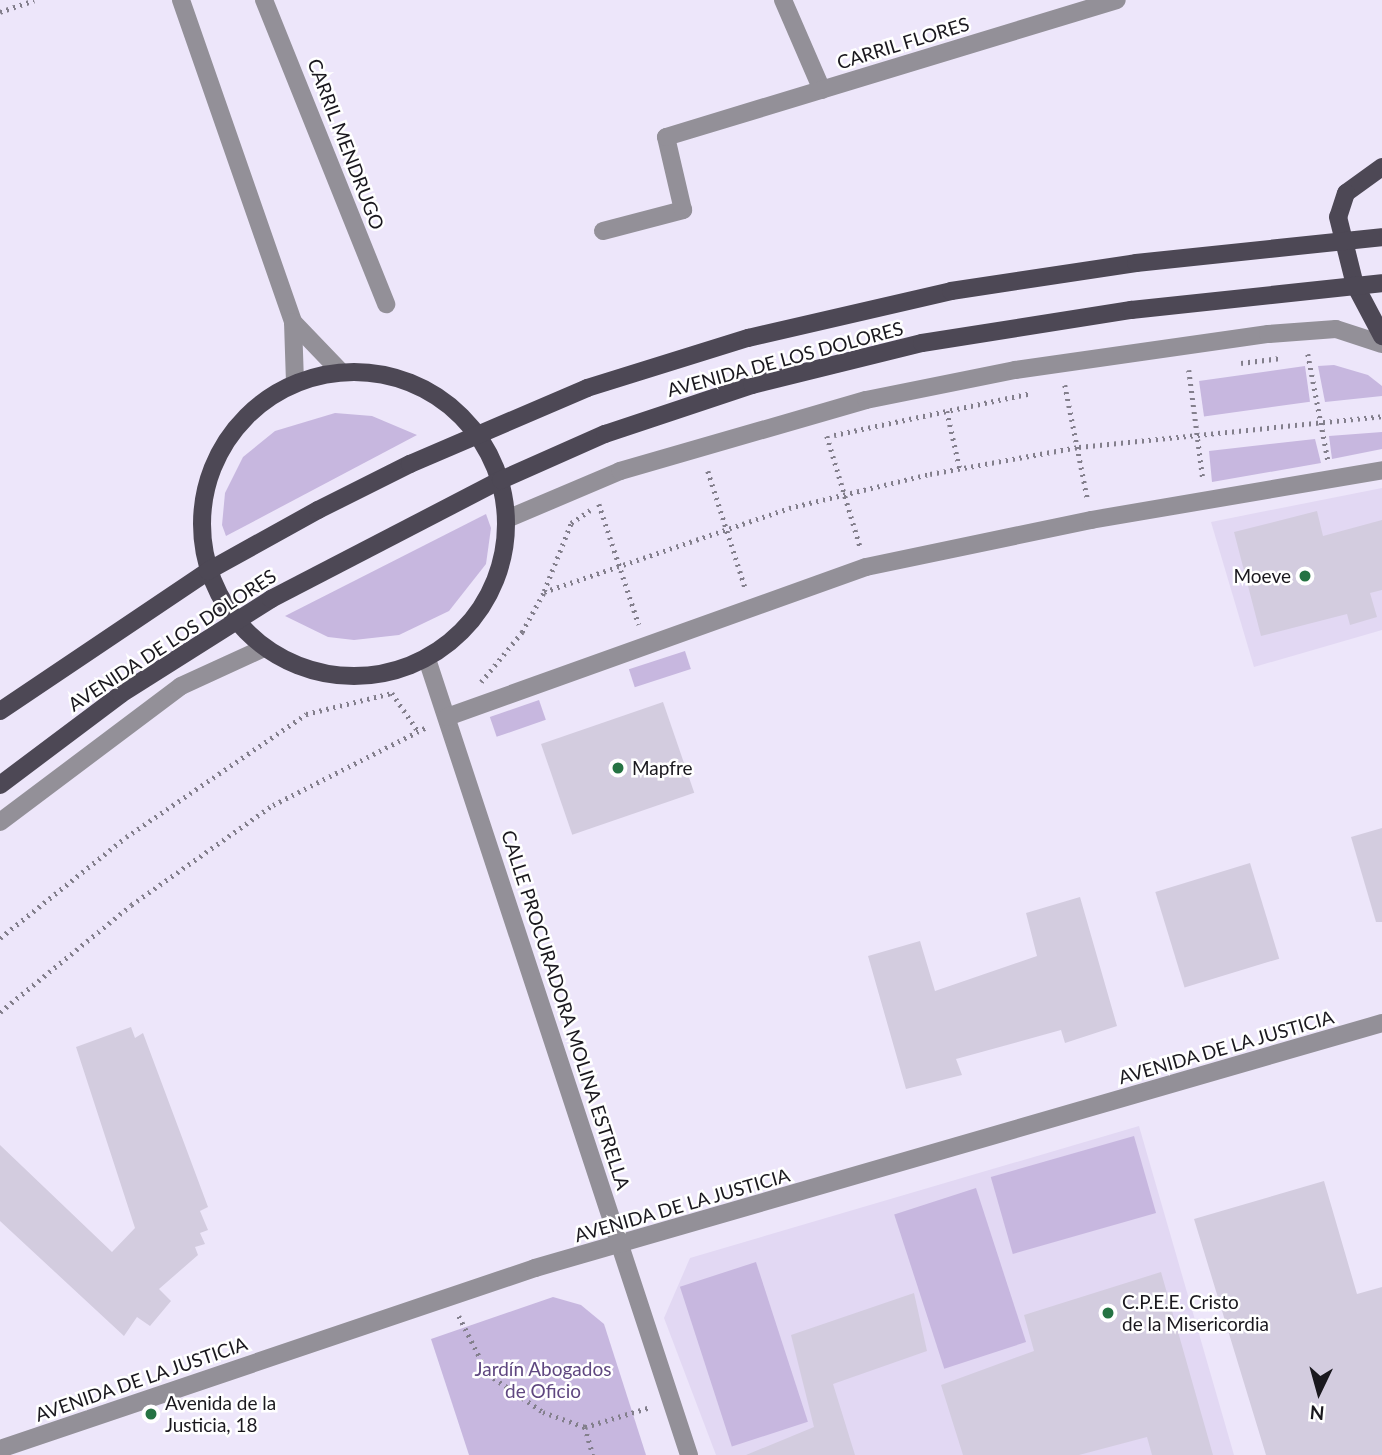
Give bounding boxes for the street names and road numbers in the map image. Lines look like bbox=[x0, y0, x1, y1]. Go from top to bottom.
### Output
street label: CARRIL FLORES bbox=[834, 12, 972, 74]
street label: CARRIL MENDRUGO bbox=[303, 55, 389, 233]
street label: AVENIDA DE LOS DOLORES bbox=[664, 316, 906, 402]
street label: AVENIDA DE LOS DOLORES bbox=[63, 564, 281, 716]
street label: CALLE PROCURADORA MOLINA ESTRELLA bbox=[497, 827, 635, 1193]
street label: AVENIDA DE LA JUSTICIA bbox=[1115, 1005, 1337, 1089]
street label: AVENIDA DE LA JUSTICIA bbox=[571, 1163, 793, 1247]
street label: AVENIDA DE LA JUSTICIA bbox=[31, 1332, 251, 1426]

